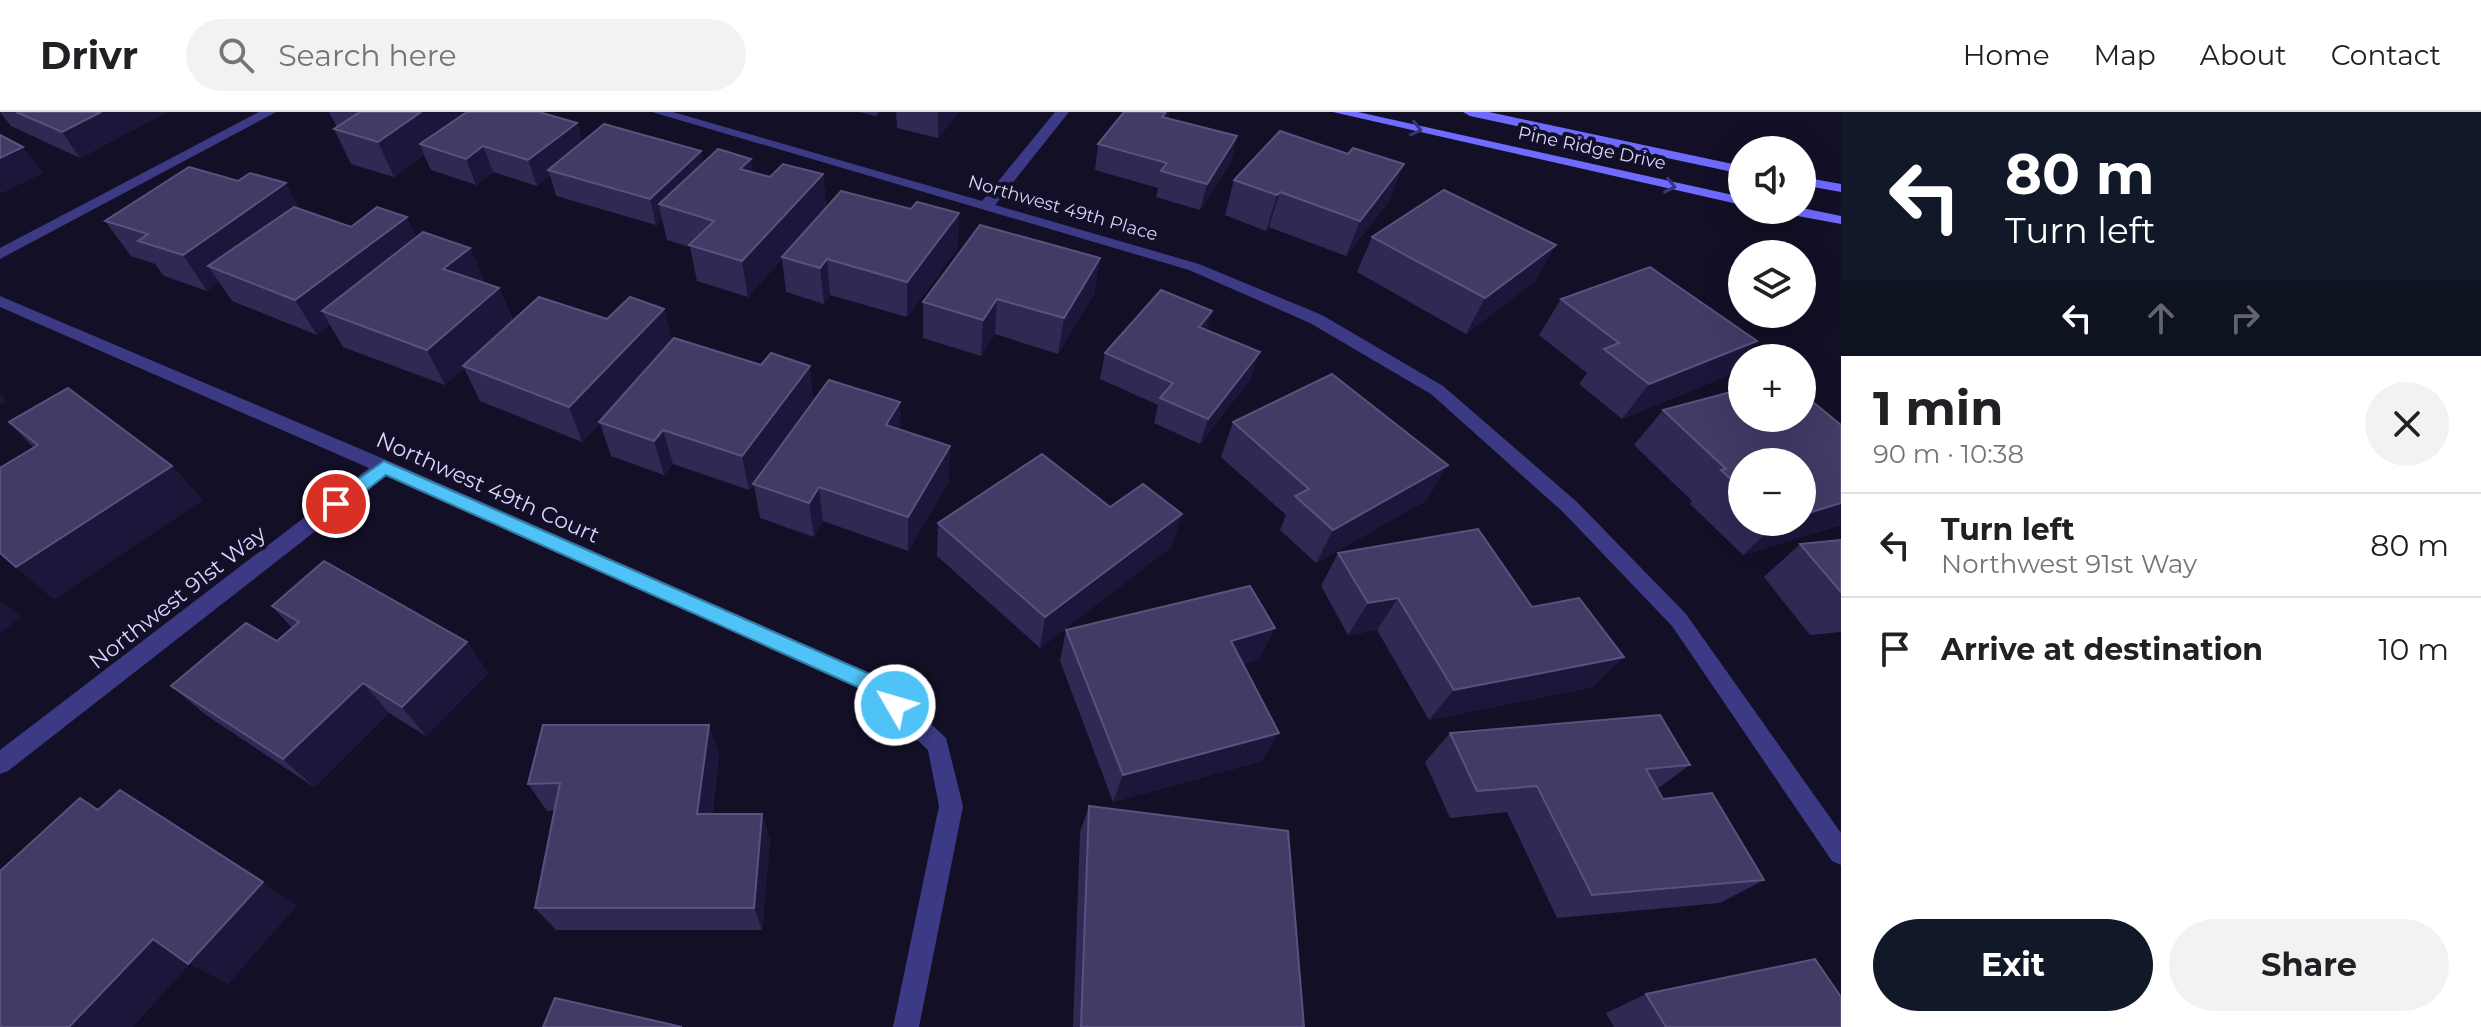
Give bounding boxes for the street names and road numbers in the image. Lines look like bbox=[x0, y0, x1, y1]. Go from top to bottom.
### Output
street label: Pine Ridge Drive bbox=[1516, 122, 1668, 174]
street label: Northwest 49th Place bbox=[966, 170, 1160, 246]
street label: Northwest 49th Court bbox=[372, 426, 604, 549]
street label: Northwest 91st Way bbox=[84, 520, 271, 675]

